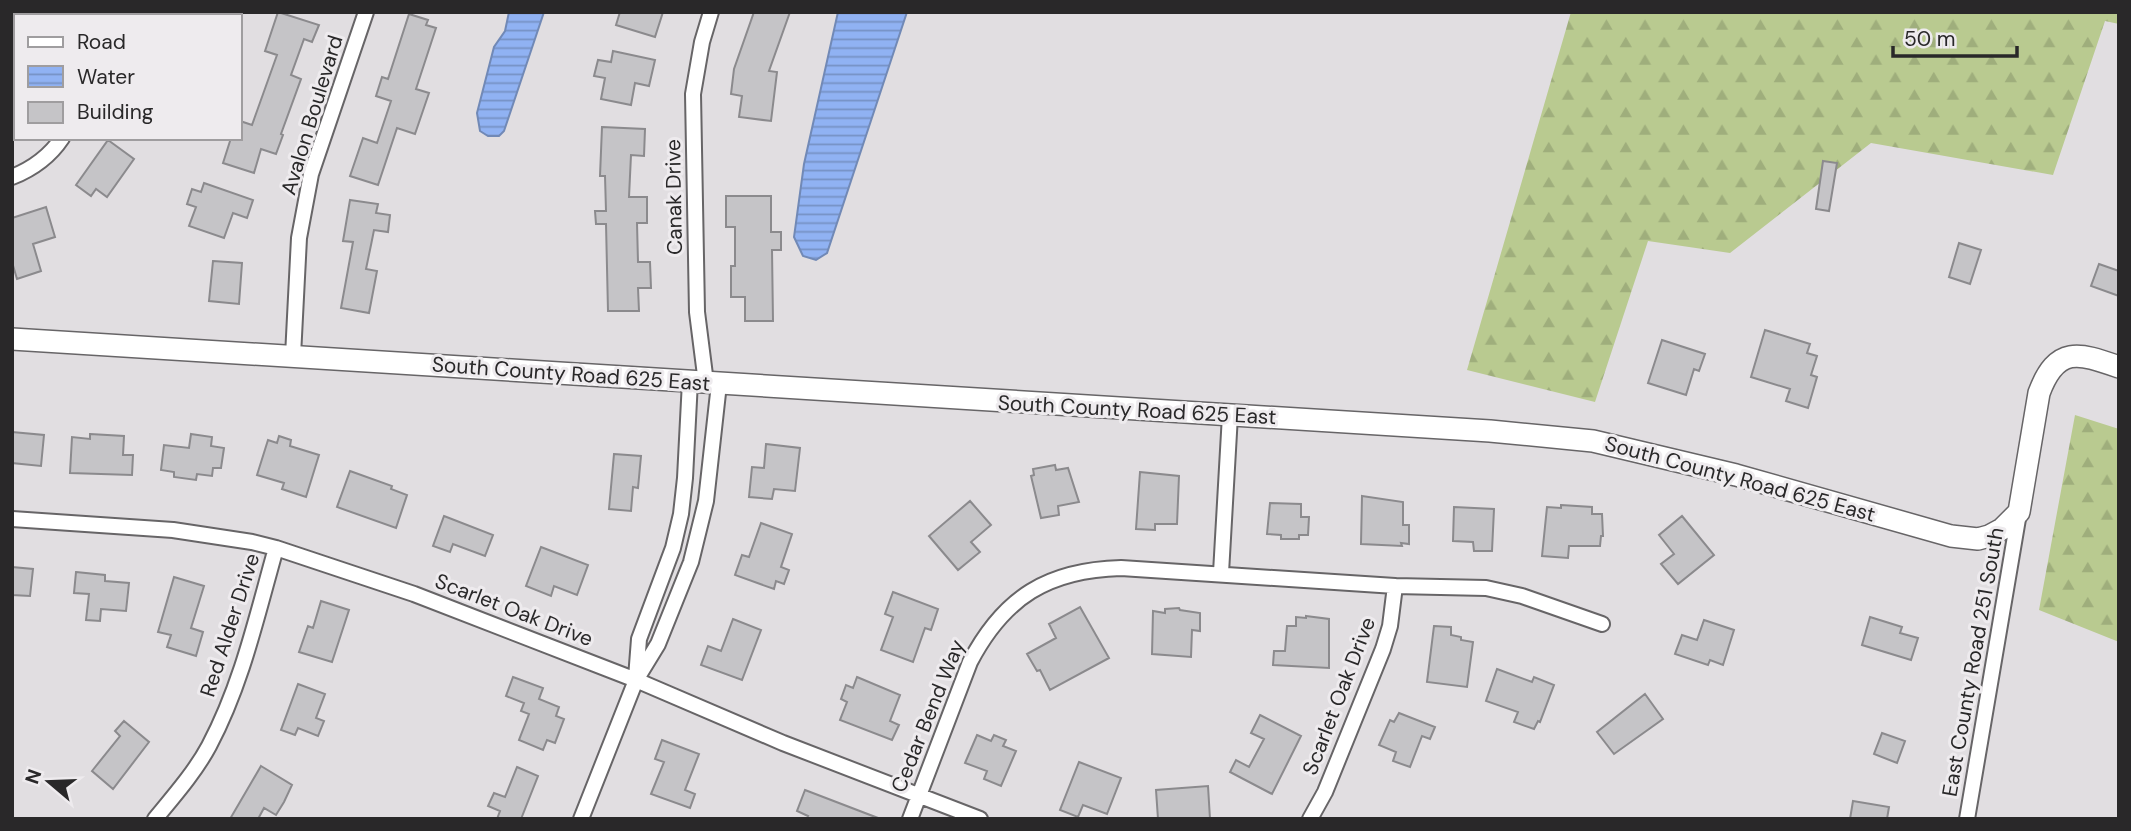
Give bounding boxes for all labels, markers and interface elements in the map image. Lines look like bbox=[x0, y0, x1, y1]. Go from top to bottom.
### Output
legend bbox=[14, 14, 242, 140]
scale bar bbox=[1893, 14, 2017, 58]
text: 50 m bbox=[1904, 25, 1955, 53]
text: Road bbox=[77, 28, 126, 56]
street label: Avalon Boulevard bbox=[274, 32, 350, 198]
text: Water bbox=[77, 63, 135, 91]
text: Building bbox=[77, 98, 154, 126]
street label: Canak Drive bbox=[659, 139, 689, 255]
street label: South County Road 625 East bbox=[431, 350, 711, 398]
street label: South County Road 625 East bbox=[997, 389, 1277, 431]
street label: South County Road 625 East bbox=[1602, 429, 1878, 529]
street label: East County Road 251 South bbox=[1936, 525, 2010, 799]
street label: Red Alder Drive bbox=[194, 550, 266, 700]
street label: Scarlet Oak Drive bbox=[431, 567, 597, 653]
street label: Scarlet Oak Drive bbox=[1296, 613, 1382, 779]
street label: Cedar Bend Way bbox=[885, 635, 972, 797]
north arrow bbox=[14, 747, 84, 817]
text: N bbox=[19, 766, 47, 787]

